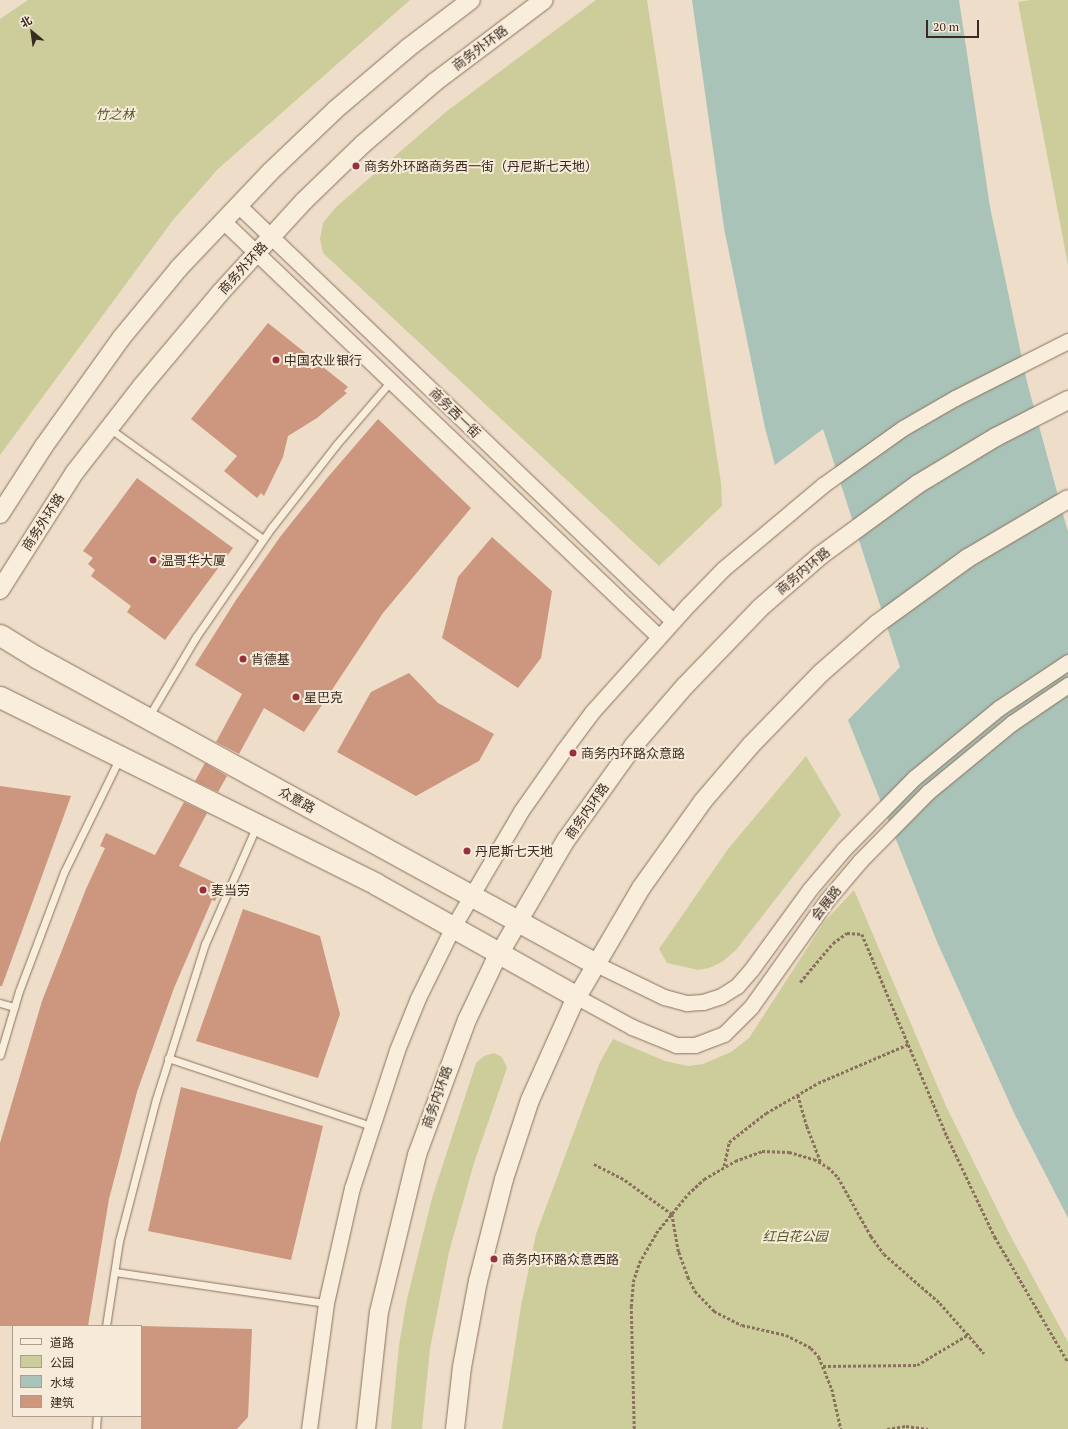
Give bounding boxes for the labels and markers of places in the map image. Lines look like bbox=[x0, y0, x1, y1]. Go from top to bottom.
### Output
place label: 商务外环路商务西一街（丹尼斯七天地） bbox=[364, 158, 598, 174]
marker: 商务外环路商务西一街（丹尼斯七天地） bbox=[351, 161, 361, 171]
place label: 中国农业银行 bbox=[284, 352, 362, 368]
marker: 中国农业银行 bbox=[271, 355, 281, 365]
place label: 温哥华大厦 bbox=[161, 552, 226, 568]
marker: 温哥华大厦 bbox=[148, 555, 158, 565]
place label: 肯德基 bbox=[251, 651, 290, 667]
marker: 肯德基 bbox=[238, 654, 248, 664]
place label: 星巴克 bbox=[304, 689, 343, 705]
marker: 星巴克 bbox=[291, 692, 301, 702]
place label: 商务内环路众意路 bbox=[581, 745, 685, 761]
marker: 商务内环路众意路 bbox=[568, 748, 578, 758]
place label: 丹尼斯七天地 bbox=[475, 843, 553, 859]
marker: 丹尼斯七天地 bbox=[462, 846, 472, 856]
place label: 麦当劳 bbox=[211, 882, 250, 898]
marker: 麦当劳 bbox=[198, 885, 208, 895]
place label: 商务内环路众意西路 bbox=[502, 1251, 619, 1267]
marker: 商务内环路众意西路 bbox=[489, 1254, 499, 1264]

